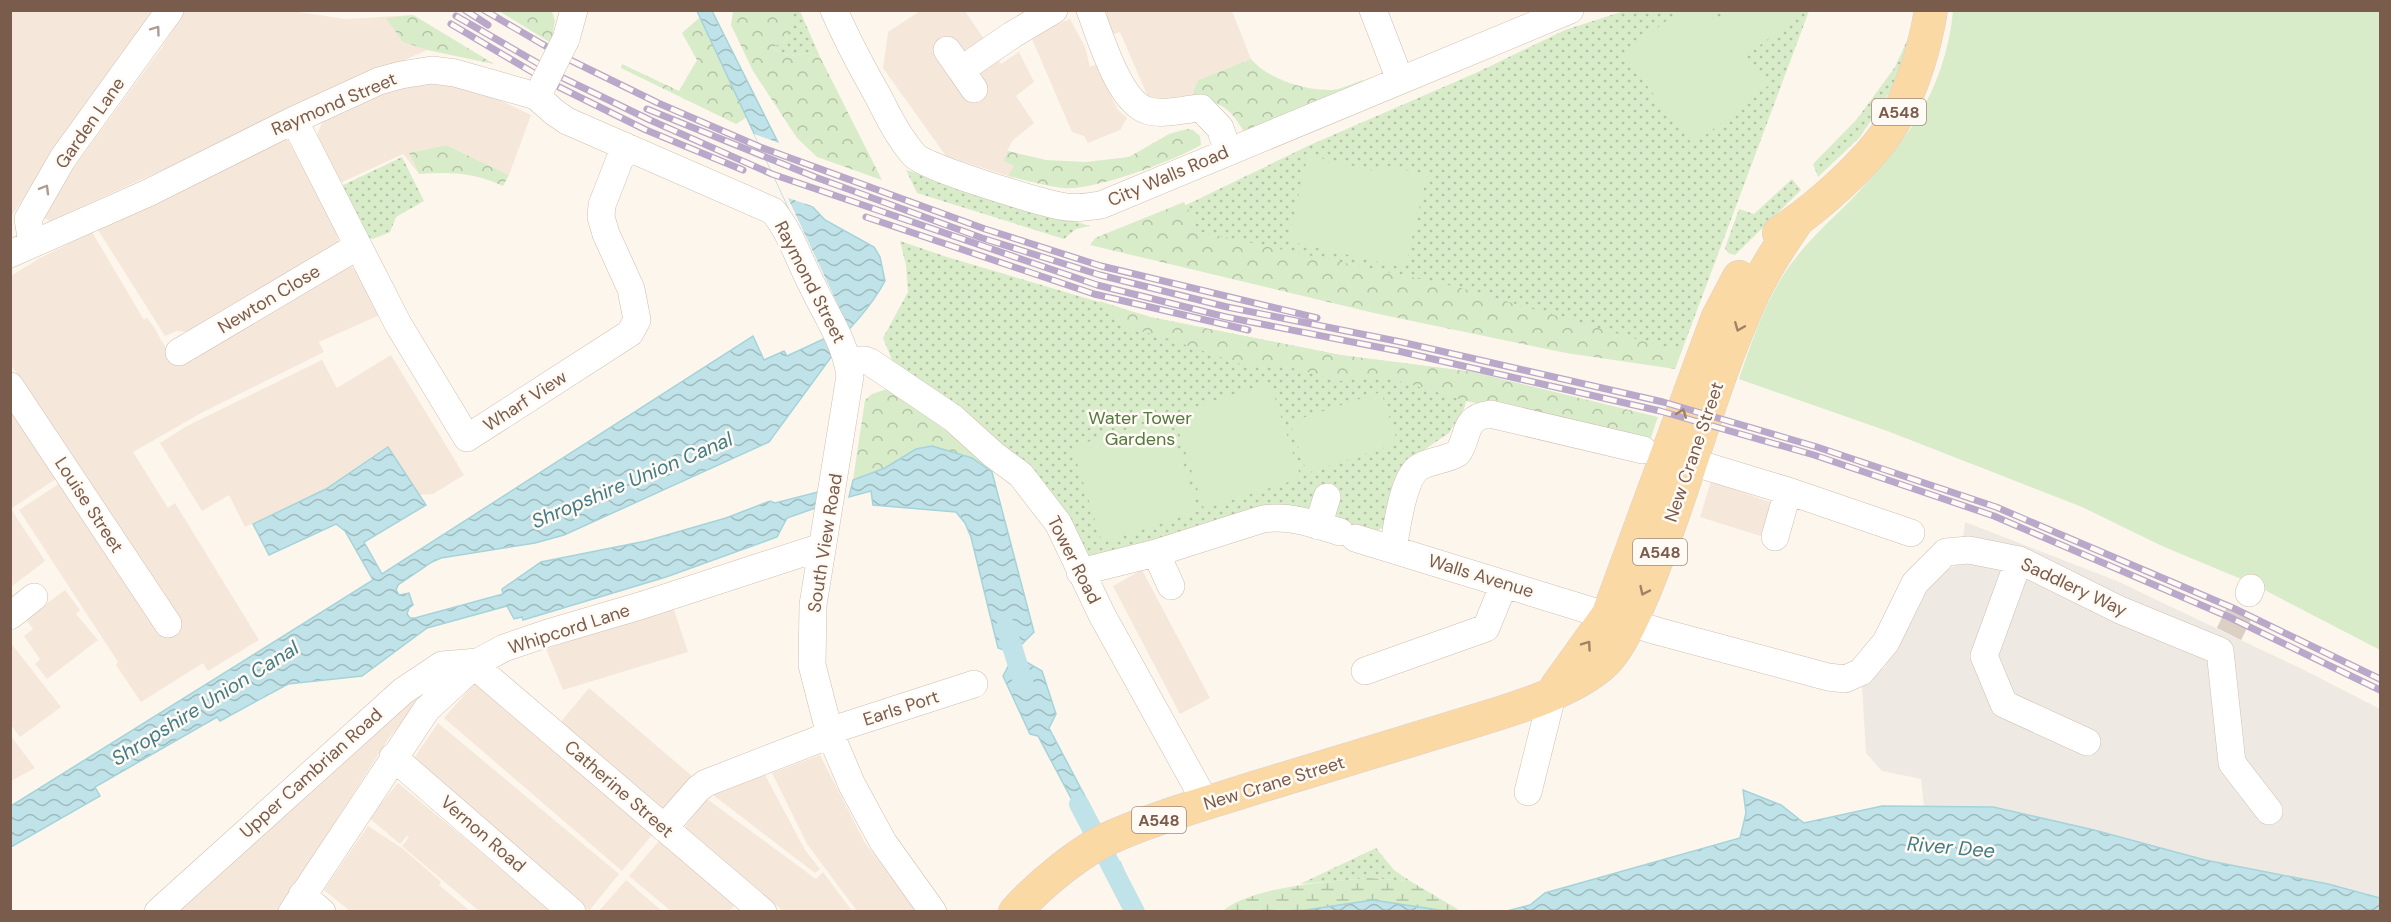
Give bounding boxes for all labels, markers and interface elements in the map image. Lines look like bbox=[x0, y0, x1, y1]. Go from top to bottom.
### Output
one-way arrow bbox=[149, 25, 160, 36]
street label: Raymond Street bbox=[268, 67, 400, 141]
street label: Garden Lane bbox=[50, 73, 130, 173]
road number: A548 bbox=[1872, 99, 1926, 125]
street label: City Walls Road bbox=[1104, 140, 1232, 212]
one-way arrow bbox=[37, 185, 49, 196]
street label: Raymond Street bbox=[769, 217, 851, 347]
street label: Newton Close bbox=[213, 259, 325, 339]
one-way arrow bbox=[1734, 321, 1746, 332]
street label: Wharf View bbox=[479, 365, 572, 437]
street label: New Crane Street bbox=[1659, 379, 1729, 525]
park label: Water Tower Gardens bbox=[1088, 406, 1192, 451]
one-way arrow bbox=[1675, 408, 1688, 419]
water label: Shropshire Union Canal bbox=[528, 426, 737, 534]
street label: Louise Street bbox=[49, 453, 129, 557]
street label: South View Road bbox=[802, 472, 848, 614]
street label: Tower Road bbox=[1042, 512, 1106, 608]
road number: A548 bbox=[1633, 539, 1687, 565]
street label: Walls Avenue bbox=[1425, 549, 1537, 603]
street label: Saddlery Way bbox=[2017, 552, 2131, 622]
one-way arrow bbox=[1639, 584, 1651, 595]
street label: Whipcord Lane bbox=[505, 598, 633, 660]
water label: Shropshire Union Canal bbox=[107, 634, 304, 771]
one-way arrow bbox=[1580, 640, 1591, 651]
street label: Earls Port bbox=[860, 684, 942, 732]
street label: Upper Cambrian Road bbox=[235, 703, 387, 843]
street label: Catherine Street bbox=[559, 735, 679, 843]
street label: New Crane Street bbox=[1200, 750, 1348, 816]
street label: Vernon Road bbox=[435, 790, 531, 878]
road number: A548 bbox=[1132, 807, 1186, 833]
water label: River Dee bbox=[1906, 830, 1996, 864]

